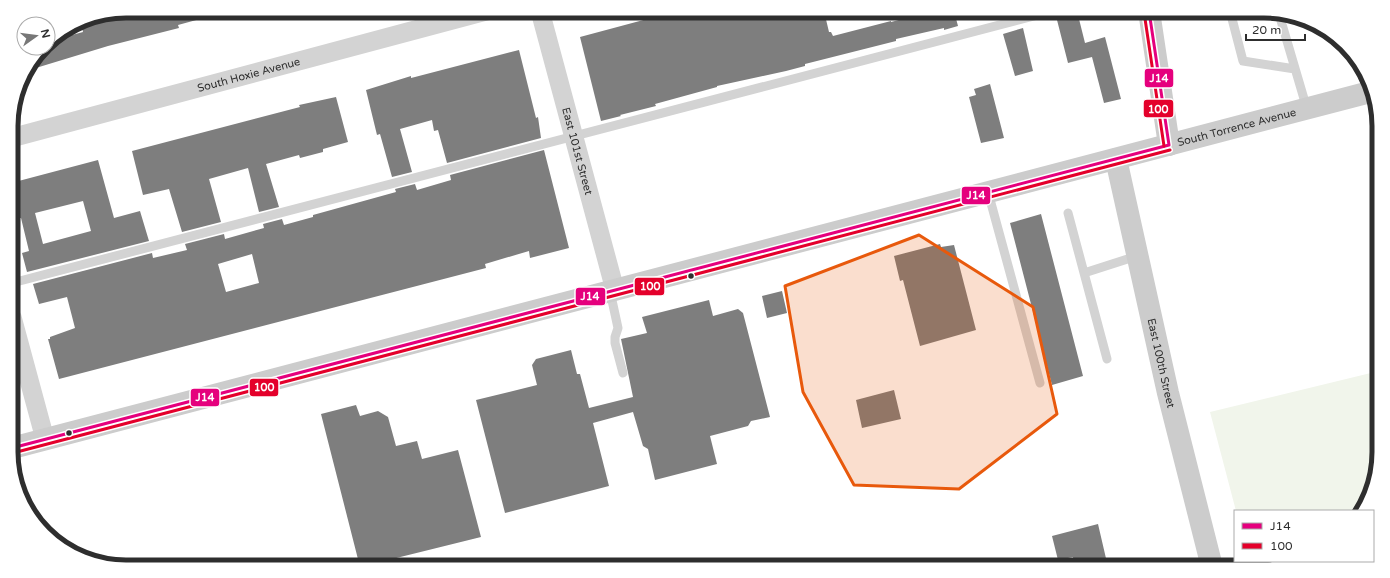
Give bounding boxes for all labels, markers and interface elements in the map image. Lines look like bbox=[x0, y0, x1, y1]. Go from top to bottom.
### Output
north arrow bbox=[16, 16, 56, 56]
scale bar bbox=[1246, 16, 1305, 42]
text: 20 m bbox=[1252, 23, 1281, 37]
text: N bbox=[38, 28, 53, 40]
street label: South Hoxie Avenue bbox=[196, 55, 302, 95]
line badge: J14 bbox=[1144, 68, 1174, 88]
text: J14 bbox=[1149, 72, 1169, 85]
line badge: 100 bbox=[1143, 99, 1174, 118]
text: 100 bbox=[1148, 103, 1168, 116]
street label: East 101st Street bbox=[559, 106, 595, 196]
street label: South Torrence Avenue bbox=[1176, 106, 1298, 149]
line badge: J14 bbox=[961, 186, 991, 205]
text: J14 bbox=[966, 189, 986, 202]
unlabelled marker bbox=[686, 271, 696, 281]
line badge: 100 bbox=[634, 277, 665, 296]
text: 100 bbox=[640, 280, 660, 293]
line badge: J14 bbox=[575, 287, 606, 306]
text: J14 bbox=[580, 290, 600, 303]
street label: East 100th Street bbox=[1145, 317, 1178, 409]
line badge: 100 bbox=[249, 378, 279, 397]
text: 100 bbox=[254, 381, 274, 394]
line badge: J14 bbox=[190, 388, 220, 407]
text: J14 bbox=[195, 391, 215, 404]
unlabelled marker bbox=[64, 428, 74, 438]
legend bbox=[1234, 510, 1374, 562]
text: J14 bbox=[1270, 519, 1291, 533]
text: 100 bbox=[1270, 539, 1293, 553]

